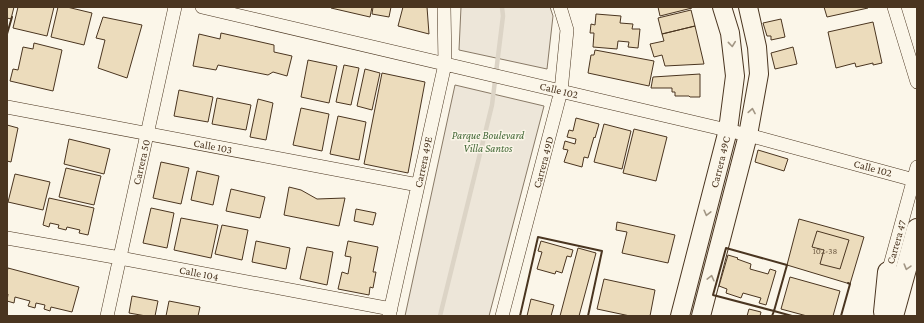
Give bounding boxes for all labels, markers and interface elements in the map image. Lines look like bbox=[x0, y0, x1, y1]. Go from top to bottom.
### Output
one-way arrow bbox=[727, 41, 736, 48]
street label: Calle 102 bbox=[539, 79, 579, 101]
one-way arrow bbox=[748, 108, 756, 114]
park label: Parque Boulevard Villa Santos bbox=[452, 129, 525, 154]
street label: Carrera 49E bbox=[412, 135, 434, 189]
street label: Carrera 49D bbox=[530, 135, 556, 189]
street label: Carrera 49C bbox=[708, 135, 732, 189]
street label: Calle 103 bbox=[193, 136, 233, 156]
street label: Carrera 50 bbox=[130, 138, 152, 186]
street label: Calle 102 bbox=[853, 157, 893, 179]
one-way arrow bbox=[703, 209, 712, 216]
street label: Carrera 47 bbox=[884, 219, 908, 265]
house number: 102-38 bbox=[813, 246, 837, 256]
street label: Calle 104 bbox=[178, 263, 220, 283]
one-way arrow bbox=[903, 264, 911, 270]
one-way arrow bbox=[706, 275, 715, 282]

